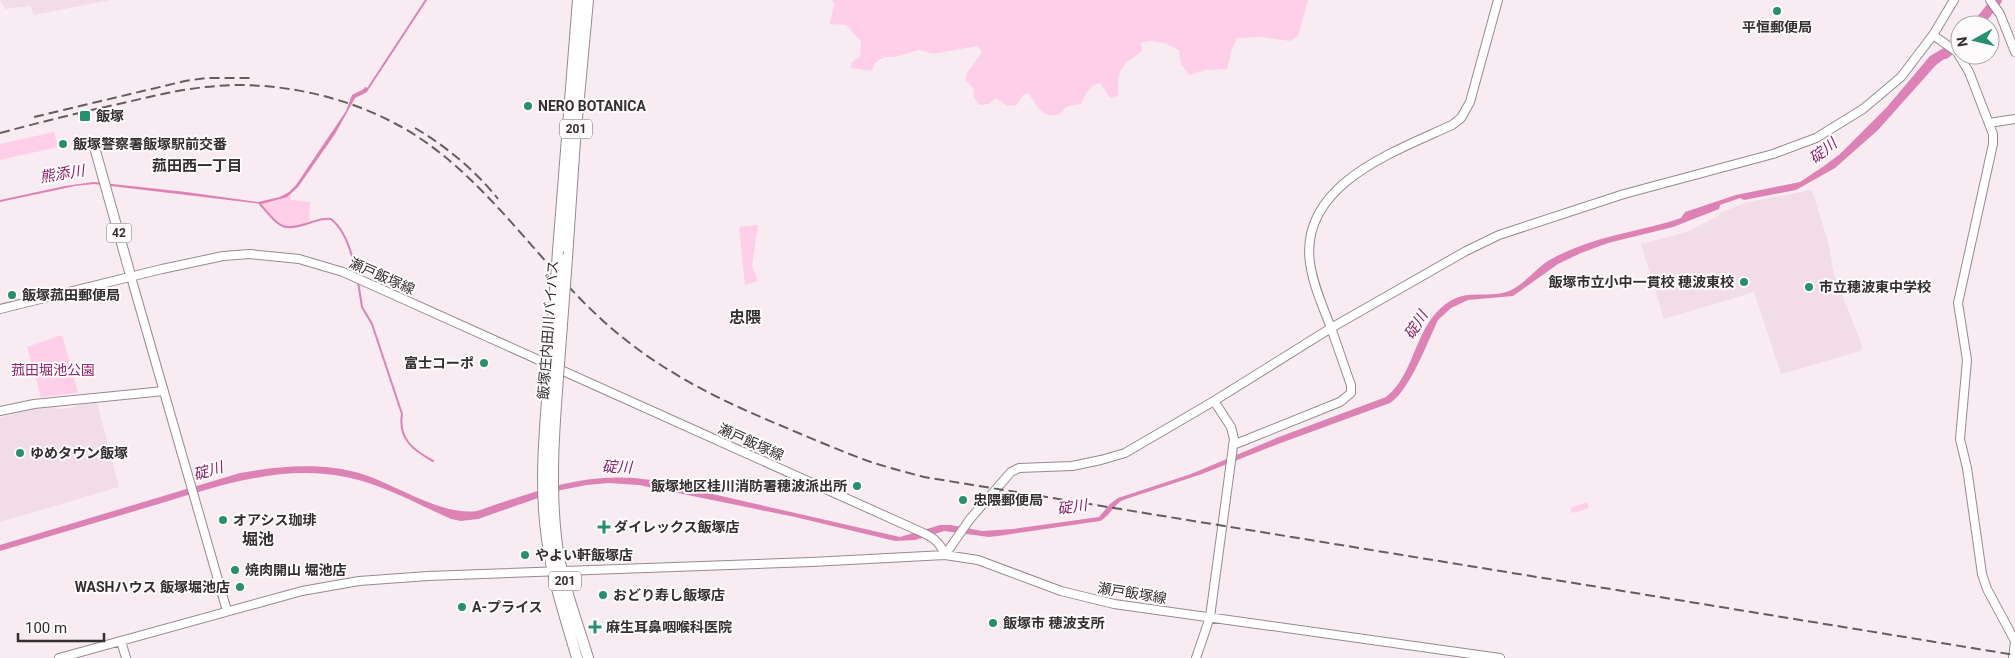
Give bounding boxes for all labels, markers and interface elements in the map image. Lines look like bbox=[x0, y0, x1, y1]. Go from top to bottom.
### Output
marker: 平恒郵便局 bbox=[1771, 5, 1783, 17]
north arrow bbox=[1950, 15, 2000, 65]
place label: 平恒郵便局 bbox=[1742, 19, 1812, 35]
text: N bbox=[1954, 36, 1971, 48]
place label: NERO BOTANICA bbox=[538, 98, 646, 114]
marker: NERO BOTANICA bbox=[522, 100, 534, 112]
place label: 飯塚 bbox=[96, 108, 124, 124]
marker: 飯塚 bbox=[78, 109, 92, 123]
road number: 201 bbox=[560, 120, 592, 138]
water label: 碇川 bbox=[1806, 133, 1842, 167]
place label: 飯塚警察署飯塚駅前交番 bbox=[73, 136, 227, 152]
marker: 飯塚警察署飯塚駅前交番 bbox=[57, 138, 69, 150]
district label: 菰田西一丁目 bbox=[152, 157, 242, 175]
water label: 熊添川 bbox=[38, 161, 88, 186]
road number: 42 bbox=[106, 224, 132, 242]
street label: 瀬戸飯塚線 bbox=[347, 254, 417, 298]
street label: 飯塚庄内田川バイパス bbox=[535, 260, 561, 400]
place label: 飯塚市立小中一貫校 穂波東校 bbox=[1549, 274, 1734, 290]
marker: 飯塚市立小中一貫校 穂波東校 bbox=[1738, 276, 1750, 288]
place label: 市立穂波東中学校 bbox=[1819, 279, 1931, 295]
marker: 市立穂波東中学校 bbox=[1803, 281, 1815, 293]
place label: 飯塚菰田郵便局 bbox=[22, 287, 120, 303]
marker: 飯塚菰田郵便局 bbox=[6, 289, 18, 301]
water label: 碇川 bbox=[1400, 306, 1433, 342]
district label: 忠隈 bbox=[729, 308, 761, 327]
place label: 富士コーポ bbox=[404, 355, 474, 371]
marker: 富士コーポ bbox=[478, 357, 490, 369]
park label: 菰田堀池公園 bbox=[11, 362, 95, 378]
street label: 瀬戸飯塚線 bbox=[716, 420, 786, 464]
place label: ゆめタウン飯塚 bbox=[30, 445, 128, 461]
marker: ゆめタウン飯塚 bbox=[14, 447, 26, 459]
water label: 碇川 bbox=[602, 457, 634, 477]
water label: 碇川 bbox=[191, 458, 227, 484]
place label: 飯塚地区桂川消防署穂波派出所 bbox=[651, 478, 847, 494]
marker: 飯塚地区桂川消防署穂波派出所 bbox=[851, 480, 863, 492]
place label: 忠隈郵便局 bbox=[973, 492, 1043, 508]
marker: 忠隈郵便局 bbox=[957, 494, 969, 506]
water label: 碇川 bbox=[1056, 496, 1090, 518]
place label: オアシス珈琲 bbox=[233, 512, 316, 528]
marker: オアシス珈琲 bbox=[217, 514, 229, 526]
place label: ダイレックス飯塚店 bbox=[614, 519, 740, 535]
marker: ダイレックス飯塚店 bbox=[598, 521, 610, 533]
district label: 堀池 bbox=[242, 530, 274, 549]
place label: やよい軒飯塚店 bbox=[535, 547, 633, 563]
marker: やよい軒飯塚店 bbox=[519, 549, 531, 561]
place label: 焼肉開山 堀池店 bbox=[245, 562, 346, 578]
marker: 焼肉開山 堀池店 bbox=[229, 564, 241, 576]
road number: 201 bbox=[549, 572, 581, 590]
place label: WASHハウス 飯塚堀池店 bbox=[75, 579, 230, 595]
street label: 瀬戸飯塚線 bbox=[1096, 580, 1168, 606]
marker: WASHハウス 飯塚堀池店 bbox=[234, 581, 246, 593]
place label: おどり寿し飯塚店 bbox=[613, 587, 725, 603]
marker: おどり寿し飯塚店 bbox=[597, 589, 609, 601]
place label: A-プライス bbox=[472, 599, 543, 615]
marker: A-プライス bbox=[456, 601, 468, 613]
scale bar bbox=[18, 610, 104, 642]
place label: 飯塚市 穂波支所 bbox=[1003, 615, 1104, 631]
marker: 飯塚市 穂波支所 bbox=[987, 617, 999, 629]
text: 100 m bbox=[25, 619, 67, 637]
place label: 麻生耳鼻咽喉科医院 bbox=[606, 619, 732, 635]
marker: 麻生耳鼻咽喉科医院 bbox=[588, 620, 602, 634]

